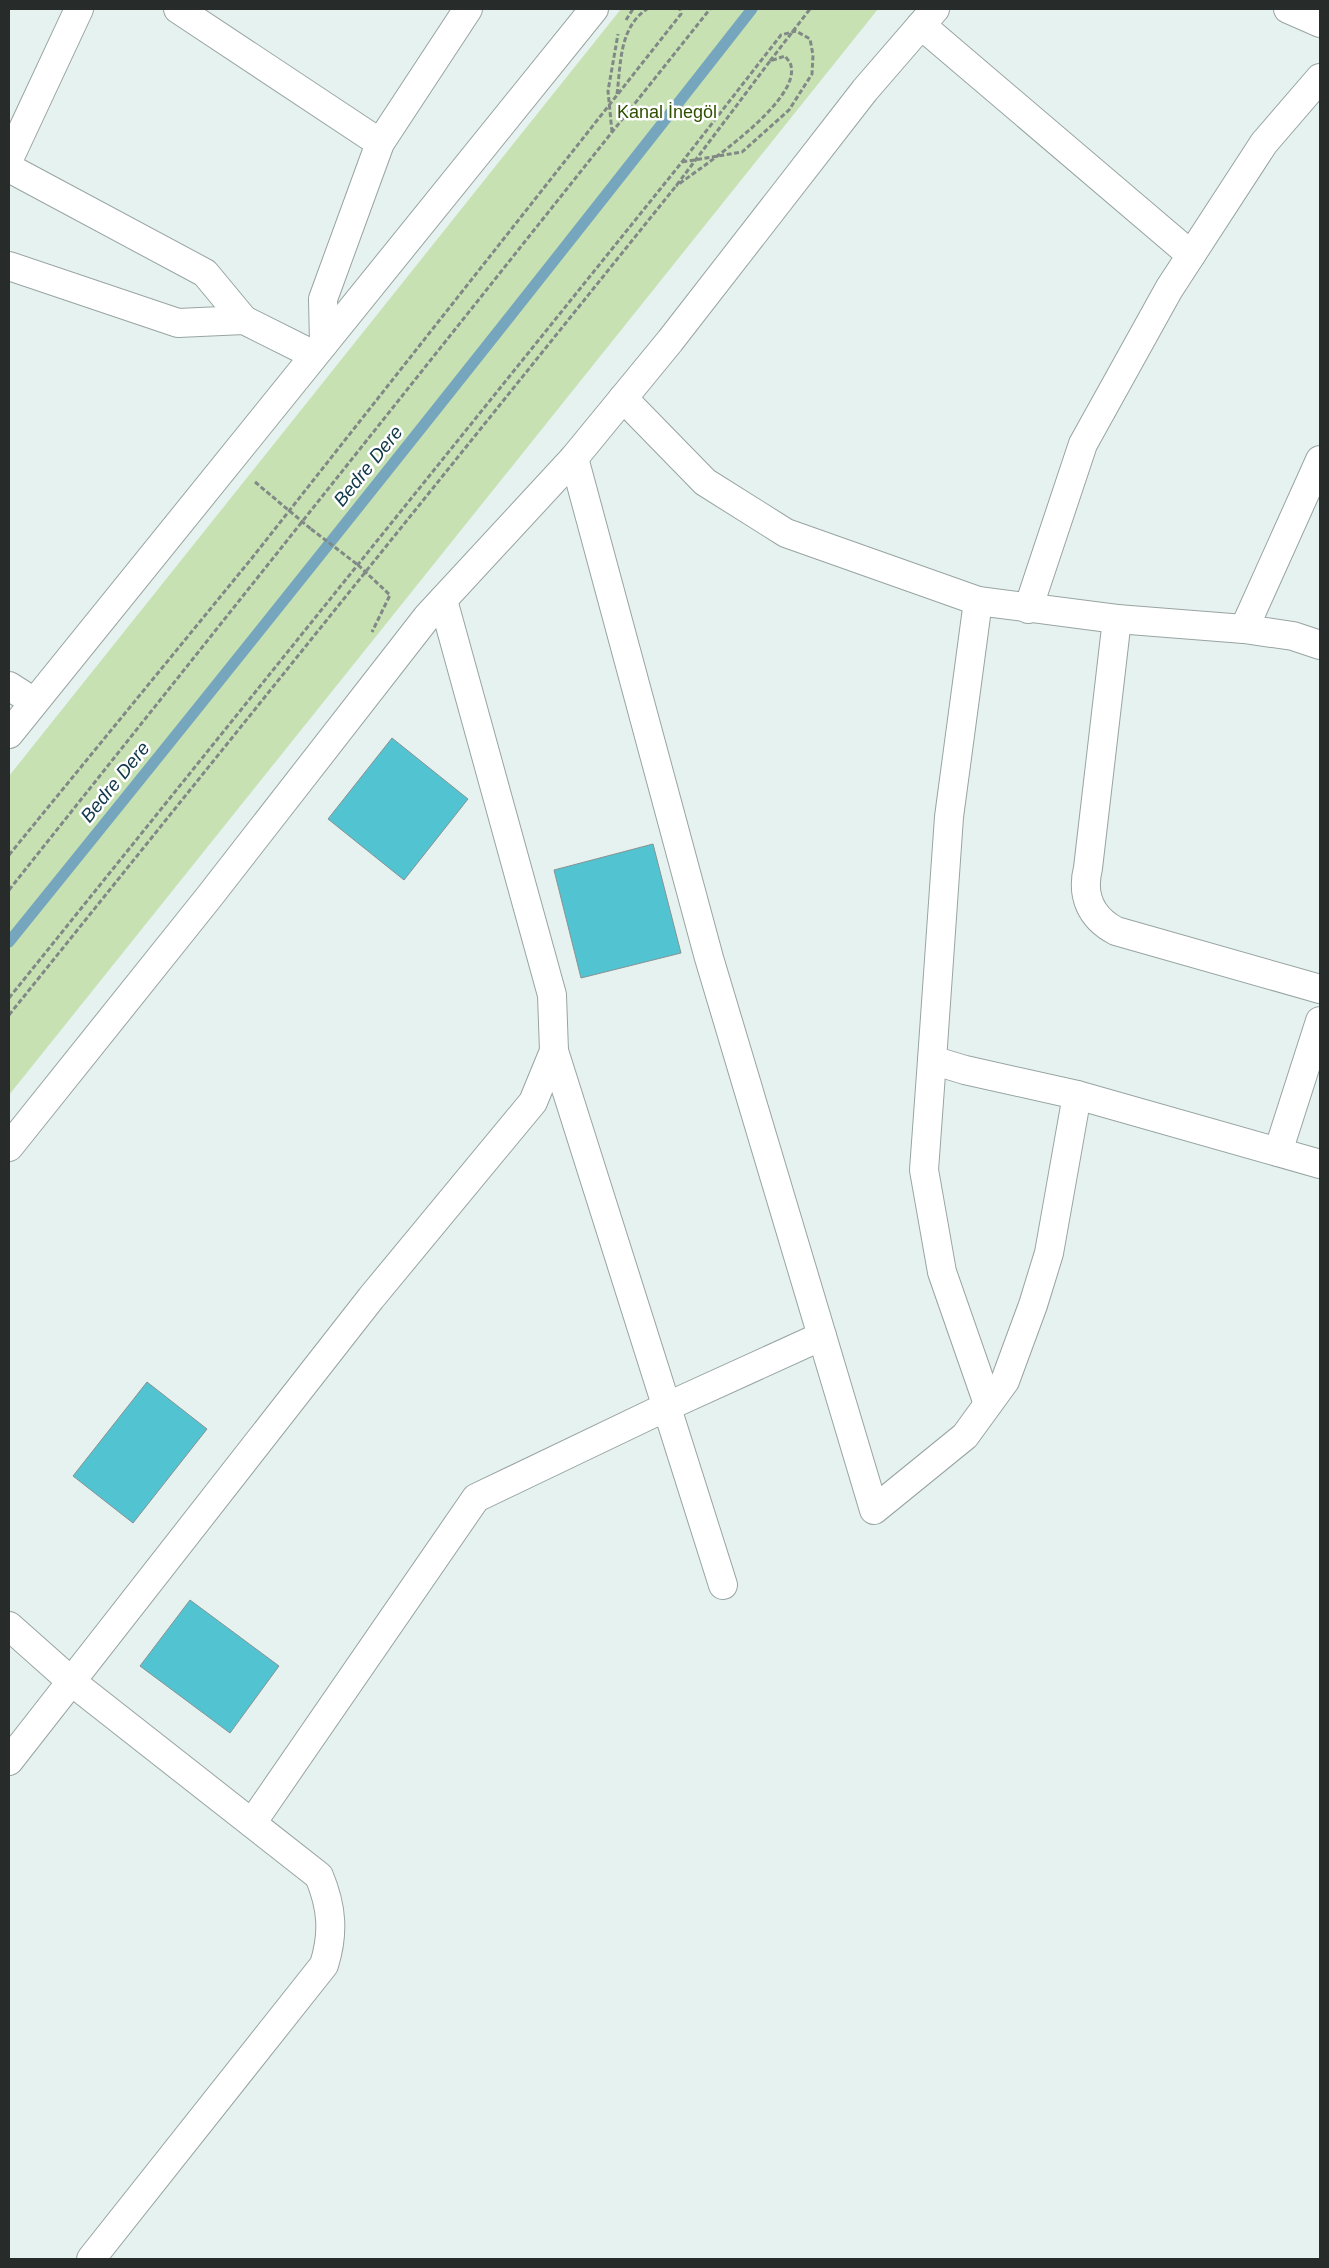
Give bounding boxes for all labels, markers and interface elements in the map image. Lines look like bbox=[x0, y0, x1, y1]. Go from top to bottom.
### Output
park label: Kanal İnegöl bbox=[617, 102, 717, 122]
water label: Bedre Dere bbox=[329, 422, 407, 510]
water label: Bedre Dere bbox=[76, 738, 154, 826]

